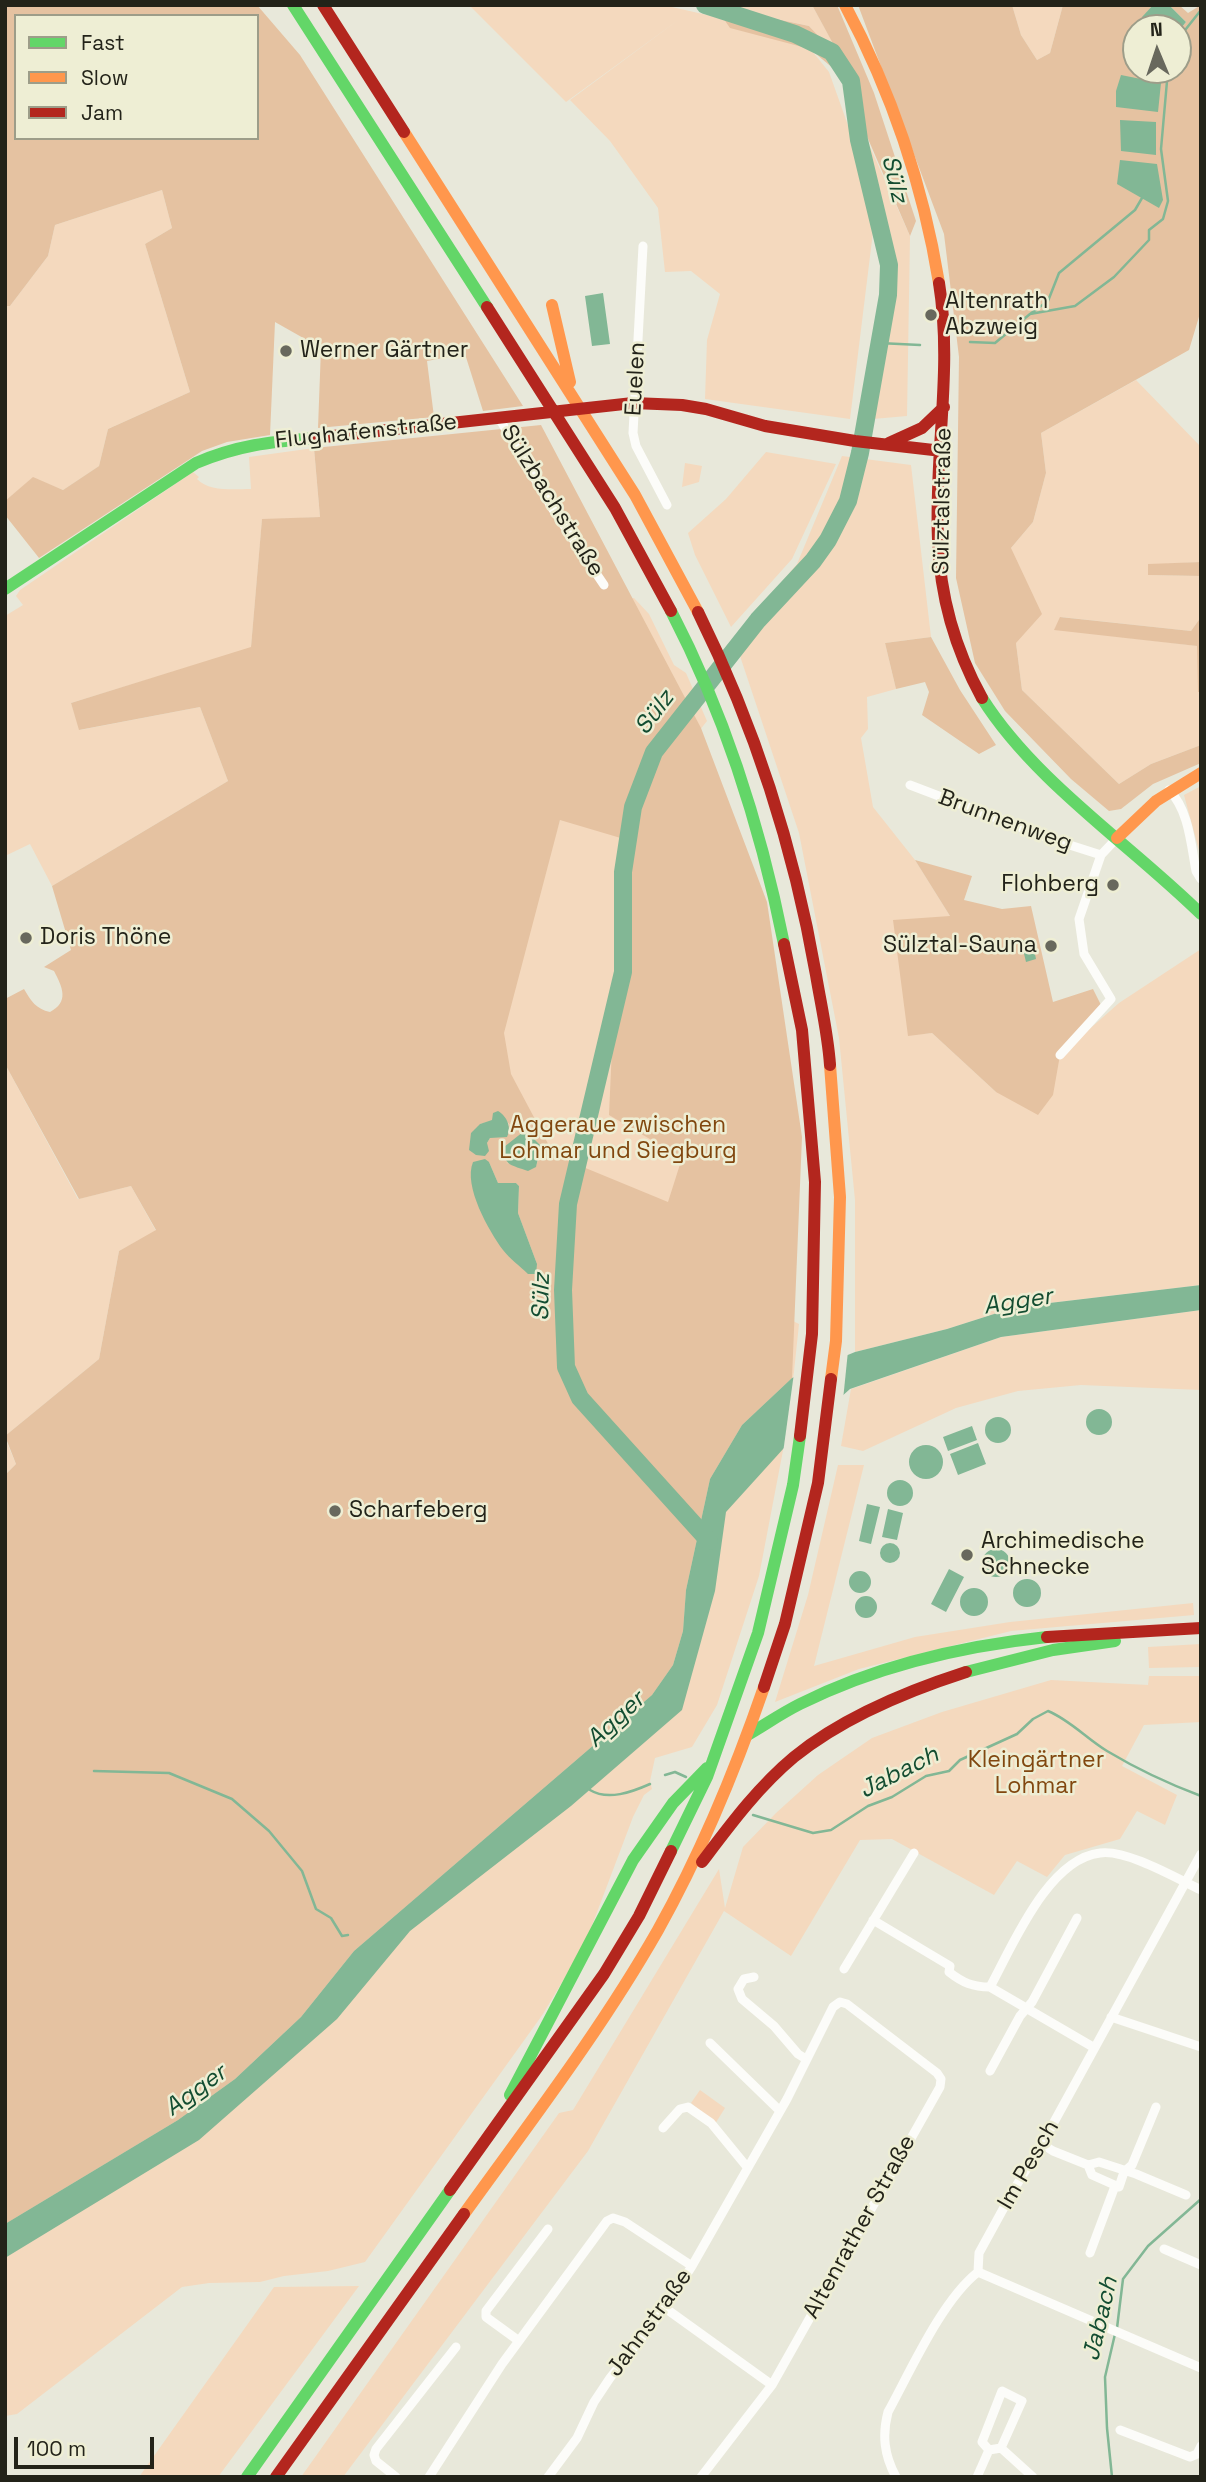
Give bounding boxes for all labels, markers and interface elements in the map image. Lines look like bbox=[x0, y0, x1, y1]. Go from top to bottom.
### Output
legend bbox=[14, 14, 259, 140]
north arrow bbox=[1122, 14, 1192, 84]
text: N bbox=[1150, 17, 1163, 42]
text: Fast bbox=[81, 29, 125, 56]
text: Slow bbox=[81, 64, 129, 91]
text: Jam bbox=[81, 99, 123, 126]
water label: Sülz bbox=[875, 152, 913, 206]
place label: Altenrath Abzweig bbox=[945, 288, 1048, 342]
marker: Altenrath Abzweig bbox=[923, 307, 939, 323]
place label: Werner Gärtner bbox=[300, 337, 468, 365]
street label: Euelen bbox=[620, 341, 652, 417]
marker: Werner Gärtner bbox=[278, 343, 294, 359]
street label: Flughafenstraße bbox=[274, 409, 458, 455]
street label: Sülzbachstraße bbox=[494, 420, 610, 582]
street label: Sülztalstraße bbox=[928, 427, 958, 575]
water label: Sülz bbox=[629, 685, 681, 741]
street label: Brunnenweg bbox=[934, 784, 1076, 858]
place label: Flohberg bbox=[1001, 871, 1099, 899]
marker: Flohberg bbox=[1105, 877, 1121, 893]
place label: Doris Thöne bbox=[40, 924, 171, 952]
marker: Doris Thöne bbox=[18, 930, 34, 946]
place label: Sülztal-Sauna bbox=[883, 932, 1037, 960]
marker: Sülztal-Sauna bbox=[1043, 938, 1059, 954]
park label: Aggeraue zwischen Lohmar und Siegburg bbox=[499, 1112, 737, 1166]
water label: Sülz bbox=[527, 1273, 557, 1321]
water label: Agger bbox=[982, 1282, 1054, 1322]
place label: Scharfeberg bbox=[349, 1497, 488, 1525]
marker: Scharfeberg bbox=[327, 1503, 343, 1519]
place label: Archimedische Schnecke bbox=[981, 1528, 1145, 1582]
marker: Archimedische Schnecke bbox=[959, 1547, 975, 1563]
water label: Agger bbox=[581, 1686, 651, 1754]
water label: Jabach bbox=[854, 1741, 944, 1805]
park label: Kleingärtner Lohmar bbox=[968, 1747, 1104, 1801]
water label: Agger bbox=[160, 2059, 232, 2123]
street label: Im Pesch bbox=[992, 2116, 1066, 2214]
street label: Altenrather Straße bbox=[798, 2130, 922, 2324]
street label: Jahnstraße bbox=[602, 2264, 698, 2382]
water label: Jabach bbox=[1077, 2274, 1125, 2364]
scale bar bbox=[18, 2422, 158, 2466]
text: 100 m bbox=[27, 2435, 86, 2462]

